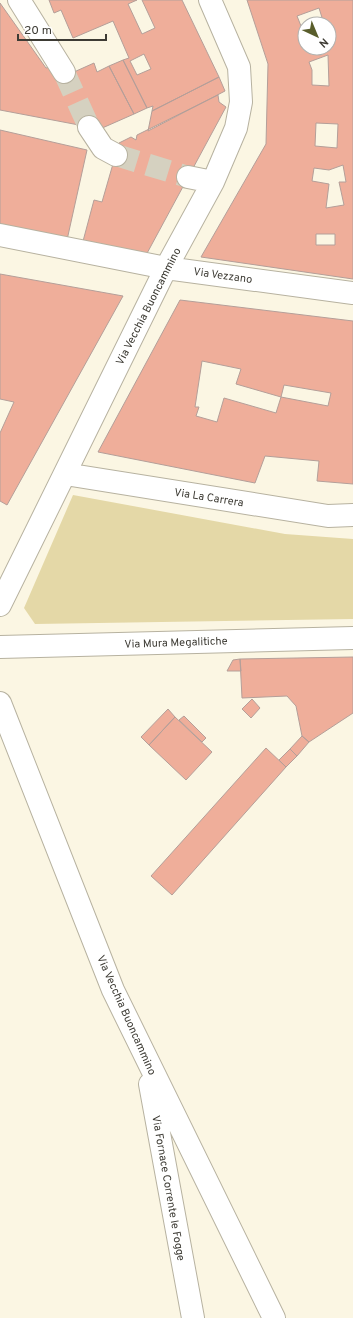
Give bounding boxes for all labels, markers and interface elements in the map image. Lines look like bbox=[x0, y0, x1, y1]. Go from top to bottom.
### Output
scale bar bbox=[18, 16, 106, 42]
north arrow bbox=[297, 16, 337, 56]
text: 20 m bbox=[24, 23, 52, 39]
text: N bbox=[316, 35, 331, 50]
street label: Via Vecchia Buoncammino bbox=[113, 245, 185, 367]
street label: Via Vezzano bbox=[192, 265, 253, 287]
street label: Via La Carrera bbox=[173, 486, 245, 510]
street label: Via Mura Megalitiche bbox=[124, 634, 228, 652]
street label: Via Vecchia Buoncammino bbox=[93, 953, 159, 1078]
street label: Via Fornace Corrente le Fogge bbox=[148, 1114, 188, 1262]

